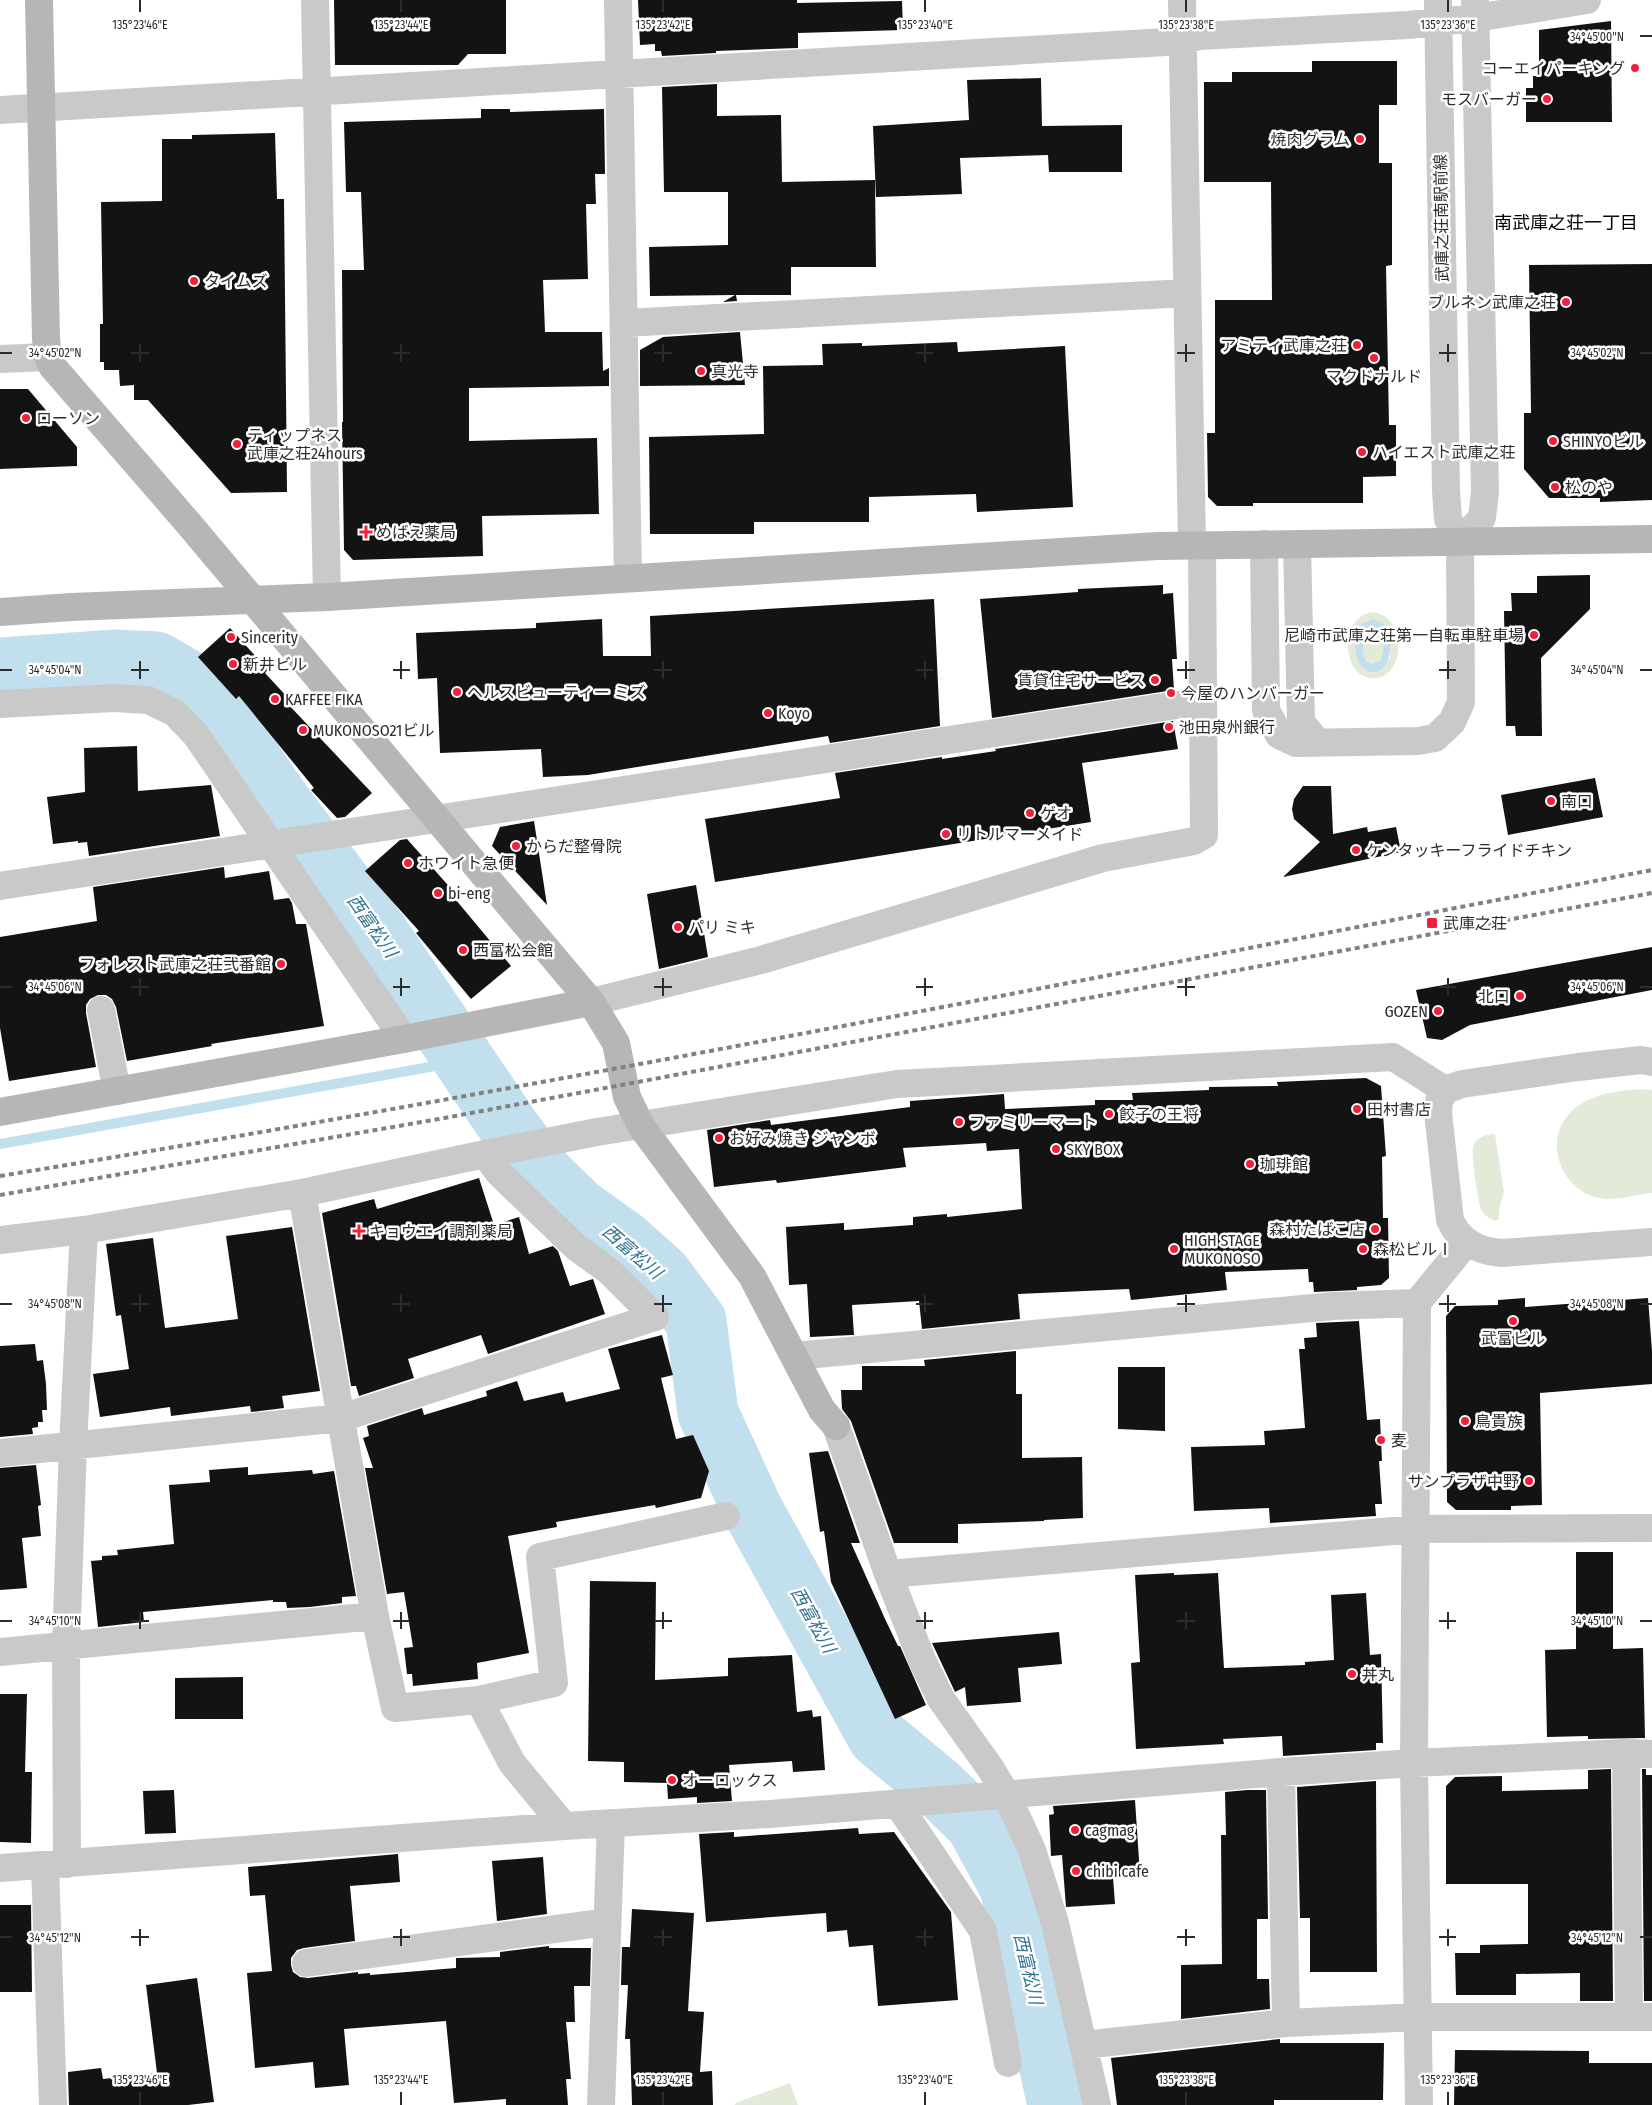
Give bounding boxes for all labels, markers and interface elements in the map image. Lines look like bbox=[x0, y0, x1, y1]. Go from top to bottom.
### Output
text: 135°23'46"E bbox=[112, 18, 168, 32]
text: 135°23'44"E bbox=[374, 18, 429, 32]
text: 135°23'42"E bbox=[636, 18, 691, 32]
text: 135°23'40"E bbox=[897, 18, 953, 32]
text: 135°23'38"E bbox=[1158, 18, 1214, 32]
text: 135°23'36"E bbox=[1420, 18, 1476, 32]
text: 34°45'00"N bbox=[1570, 30, 1624, 44]
place label: コーエイパーキング bbox=[1482, 59, 1625, 78]
marker: コーエイパーキング bbox=[1629, 62, 1641, 74]
place label: モスバーガー bbox=[1441, 90, 1537, 109]
marker: モスバーガー bbox=[1541, 93, 1553, 105]
place label: 焼肉グラム bbox=[1270, 130, 1350, 149]
marker: 焼肉グラム bbox=[1354, 133, 1366, 145]
street label: 武庫之荘南駅前線 bbox=[1431, 154, 1452, 282]
district label: 南武庫之荘一丁目 bbox=[1494, 212, 1638, 234]
place label: タイムズ bbox=[204, 272, 268, 291]
marker: タイムズ bbox=[188, 275, 200, 287]
place label: ブルネン武庫之荘 bbox=[1428, 293, 1556, 312]
marker: ブルネン武庫之荘 bbox=[1560, 296, 1572, 308]
place label: アミティ武庫之荘 bbox=[1220, 336, 1347, 355]
marker: アミティ武庫之荘 bbox=[1351, 339, 1363, 351]
text: 34°45'02"N bbox=[28, 346, 82, 360]
text: 34°45'02"N bbox=[1570, 346, 1624, 360]
marker: マクドナルド bbox=[1368, 352, 1380, 364]
place label: 真光寺 bbox=[711, 362, 759, 381]
marker: 真光寺 bbox=[695, 365, 707, 377]
place label: マクドナルド bbox=[1326, 367, 1422, 386]
place label: ローソン bbox=[36, 409, 100, 428]
marker: ローソン bbox=[20, 412, 32, 424]
place label: ティップネス 武庫之荘24hours bbox=[247, 426, 363, 463]
place label: SHINYOビル bbox=[1563, 432, 1644, 451]
marker: SHINYOビル bbox=[1547, 435, 1559, 447]
marker: ティップネス 武庫之荘24hours bbox=[231, 438, 243, 450]
place label: ハイエスト武庫之荘 bbox=[1372, 443, 1516, 462]
marker: ハイエスト武庫之荘 bbox=[1356, 446, 1368, 458]
place label: 松のや bbox=[1565, 478, 1613, 497]
marker: 松のや bbox=[1549, 481, 1561, 493]
place label: めばえ薬局 bbox=[376, 523, 456, 542]
marker: めばえ薬局 bbox=[360, 526, 372, 538]
place label: 尼崎市武庫之荘第一自転車駐車場 bbox=[1284, 626, 1524, 645]
place label: Sincerity bbox=[241, 628, 299, 647]
marker: 尼崎市武庫之荘第一自転車駐車場 bbox=[1528, 629, 1540, 641]
marker: Sincerity bbox=[225, 631, 237, 643]
place label: 新井ビル bbox=[243, 655, 307, 674]
marker: 新井ビル bbox=[227, 658, 239, 670]
text: 34°45'04"N bbox=[28, 663, 82, 677]
text: 34°45'04"N bbox=[1570, 663, 1624, 677]
place label: 賃貸住宅サービス bbox=[1017, 671, 1145, 690]
marker: 賃貸住宅サービス bbox=[1149, 674, 1161, 686]
place label: ヘルスビューティー ミズ bbox=[467, 683, 646, 702]
place label: 今屋のハンバーガー bbox=[1181, 684, 1325, 703]
marker: ヘルスビューティー ミズ bbox=[451, 686, 463, 698]
marker: 今屋のハンバーガー bbox=[1165, 687, 1177, 699]
place label: KAFFEE FIKA bbox=[285, 690, 363, 709]
marker: KAFFEE FIKA bbox=[269, 693, 281, 705]
place label: Koyo bbox=[778, 704, 810, 723]
marker: Koyo bbox=[762, 707, 774, 719]
place label: 池田泉州銀行 bbox=[1179, 718, 1275, 737]
place label: MUKONOSO21ビル bbox=[313, 721, 434, 740]
marker: 池田泉州銀行 bbox=[1163, 721, 1175, 733]
marker: MUKONOSO21ビル bbox=[297, 724, 309, 736]
place label: 南口 bbox=[1561, 792, 1593, 811]
marker: 南口 bbox=[1545, 795, 1557, 807]
place label: ゲオ bbox=[1040, 804, 1072, 823]
marker: ゲオ bbox=[1024, 807, 1036, 819]
place label: リトルマーメイド bbox=[956, 825, 1083, 844]
marker: リトルマーメイド bbox=[940, 828, 952, 840]
place label: からだ整骨院 bbox=[526, 837, 622, 856]
marker: からだ整骨院 bbox=[510, 840, 522, 852]
place label: ケンタッキーフライドチキン bbox=[1366, 841, 1572, 860]
marker: ケンタッキーフライドチキン bbox=[1350, 844, 1362, 856]
place label: ホワイト急便 bbox=[418, 854, 514, 873]
marker: ホワイト急便 bbox=[402, 857, 414, 869]
place label: bi-eng bbox=[448, 884, 491, 903]
marker: bi-eng bbox=[432, 887, 444, 899]
water label: 西富松川 bbox=[342, 890, 403, 963]
place label: 武庫之荘 bbox=[1443, 914, 1507, 933]
marker: 武庫之荘 bbox=[1425, 916, 1439, 930]
place label: パリ ミキ bbox=[688, 918, 756, 937]
marker: パリ ミキ bbox=[672, 921, 684, 933]
place label: 西富松会館 bbox=[473, 941, 553, 960]
marker: 西富松会館 bbox=[457, 944, 469, 956]
place label: フォレスト武庫之荘弐番館 bbox=[79, 955, 271, 974]
marker: フォレスト武庫之荘弐番館 bbox=[275, 958, 287, 970]
text: 34°45'06"N bbox=[28, 980, 82, 994]
text: 34°45'06"N bbox=[1570, 980, 1624, 994]
place label: 北口 bbox=[1478, 987, 1510, 1006]
marker: 北口 bbox=[1514, 990, 1526, 1002]
place label: GOZEN bbox=[1384, 1002, 1428, 1021]
marker: GOZEN bbox=[1432, 1005, 1444, 1017]
place label: 田村書店 bbox=[1367, 1100, 1431, 1119]
marker: 田村書店 bbox=[1351, 1103, 1363, 1115]
place label: 餃子の王将 bbox=[1119, 1105, 1199, 1124]
marker: 餃子の王将 bbox=[1103, 1108, 1115, 1120]
place label: ファミリーマート bbox=[969, 1113, 1097, 1132]
marker: ファミリーマート bbox=[953, 1116, 965, 1128]
place label: お好み焼き ジャンボ bbox=[729, 1129, 876, 1148]
marker: お好み焼き ジャンボ bbox=[713, 1132, 725, 1144]
place label: SKY BOX bbox=[1066, 1140, 1121, 1159]
marker: SKY BOX bbox=[1050, 1143, 1062, 1155]
place label: 珈琲館 bbox=[1260, 1155, 1308, 1174]
marker: 珈琲館 bbox=[1244, 1158, 1256, 1170]
water label: 西富松川 bbox=[598, 1220, 668, 1285]
place label: 森村たばこ店 bbox=[1269, 1220, 1365, 1239]
place label: キョウエイ調剤薬局 bbox=[369, 1222, 513, 1241]
marker: 森村たばこ店 bbox=[1369, 1223, 1381, 1235]
marker: キョウエイ調剤薬局 bbox=[353, 1225, 365, 1237]
place label: HIGH STAGE MUKONOSO bbox=[1184, 1231, 1261, 1268]
place label: 森松ビルⅠ bbox=[1373, 1240, 1453, 1259]
marker: HIGH STAGE MUKONOSO bbox=[1168, 1243, 1180, 1255]
marker: 森松ビルⅠ bbox=[1357, 1243, 1369, 1255]
text: 34°45'08"N bbox=[28, 1297, 82, 1311]
text: 34°45'08"N bbox=[1570, 1297, 1624, 1311]
marker: 武富ビル bbox=[1507, 1315, 1519, 1327]
place label: 武富ビル bbox=[1481, 1329, 1545, 1348]
place label: 鳥貴族 bbox=[1475, 1412, 1523, 1431]
marker: 鳥貴族 bbox=[1459, 1415, 1471, 1427]
place label: 麦 bbox=[1391, 1431, 1407, 1450]
marker: 麦 bbox=[1375, 1434, 1387, 1446]
place label: サンプラザ中野 bbox=[1407, 1472, 1519, 1491]
marker: サンプラザ中野 bbox=[1523, 1475, 1535, 1487]
water label: 西富松川 bbox=[786, 1583, 841, 1659]
text: 34°45'10"N bbox=[29, 1614, 81, 1628]
text: 34°45'10"N bbox=[1571, 1614, 1623, 1628]
place label: 丼丸 bbox=[1362, 1665, 1394, 1684]
marker: 丼丸 bbox=[1346, 1668, 1358, 1680]
place label: オーロックス bbox=[682, 1771, 778, 1790]
marker: オーロックス bbox=[666, 1774, 678, 1786]
place label: cagmag bbox=[1085, 1821, 1135, 1840]
marker: cagmag bbox=[1069, 1824, 1081, 1836]
place label: chibi cafe bbox=[1086, 1862, 1149, 1881]
marker: chibi cafe bbox=[1070, 1865, 1082, 1877]
text: 34°45'12"N bbox=[29, 1931, 81, 1945]
water label: 西富松川 bbox=[1009, 1931, 1047, 2009]
text: 34°45'12"N bbox=[1571, 1931, 1623, 1945]
text: 135°23'46"E bbox=[112, 2073, 168, 2087]
text: 135°23'44"E bbox=[374, 2073, 429, 2087]
text: 135°23'42"E bbox=[636, 2073, 691, 2087]
text: 135°23'40"E bbox=[897, 2073, 953, 2087]
text: 135°23'38"E bbox=[1158, 2073, 1214, 2087]
text: 135°23'36"E bbox=[1420, 2073, 1476, 2087]

